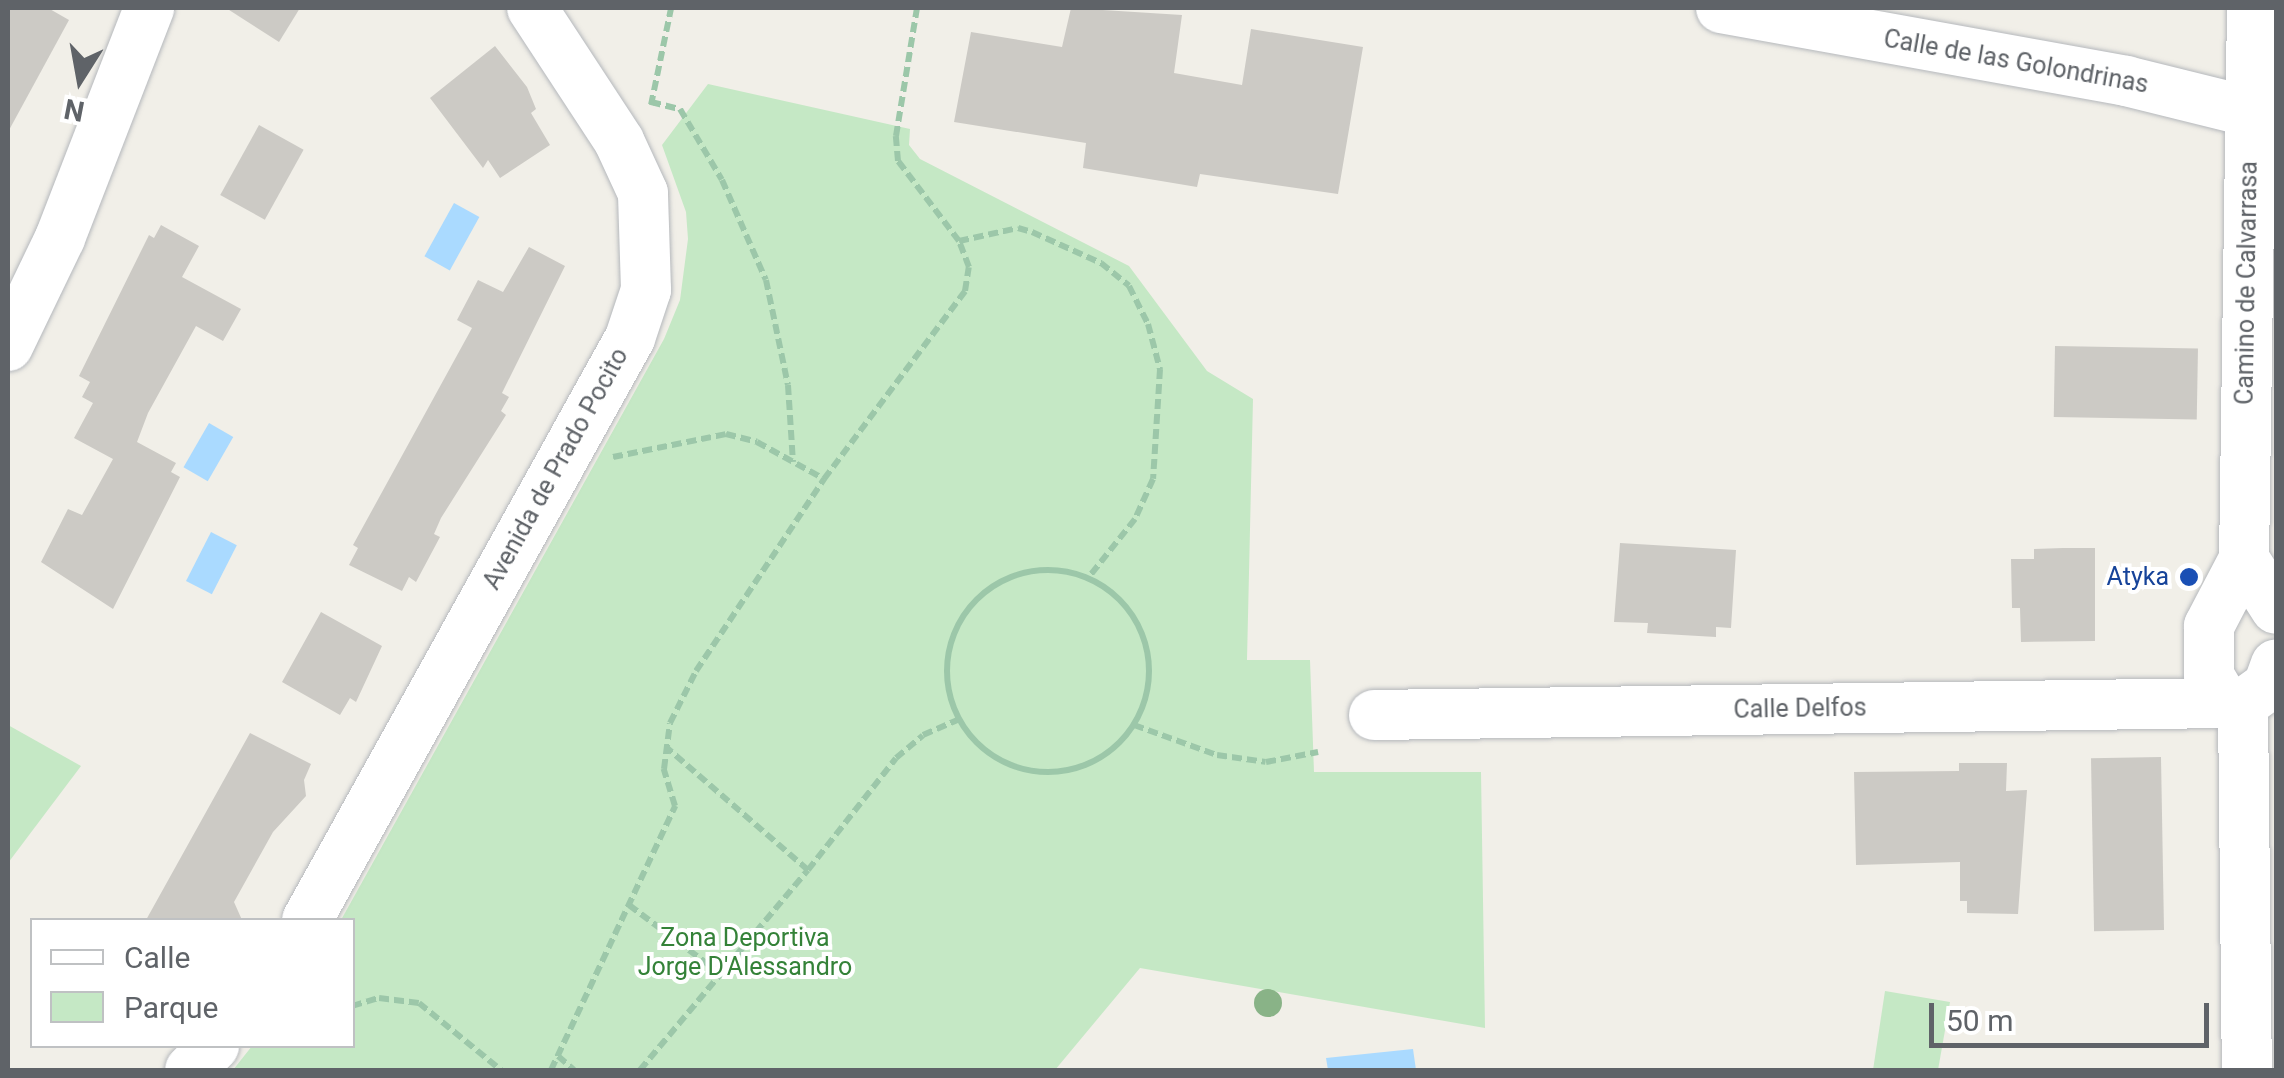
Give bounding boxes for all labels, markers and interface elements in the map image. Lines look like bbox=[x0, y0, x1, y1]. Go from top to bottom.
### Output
street label: Calle de las Golondrinas bbox=[1881, 24, 2151, 100]
north arrow bbox=[30, 30, 130, 130]
text: N bbox=[61, 92, 87, 128]
street label: Camino de Calvarrasa bbox=[2230, 161, 2264, 405]
street label: Avenida de Prado Pocito bbox=[477, 343, 635, 595]
place label: Atyka bbox=[2107, 562, 2169, 592]
marker: Atyka bbox=[2178, 566, 2200, 588]
street label: Calle Delfos bbox=[1733, 693, 1867, 725]
legend bbox=[30, 918, 355, 1048]
park label: Zona Deportiva Jorge D'Alessandro bbox=[638, 924, 852, 983]
text: Calle bbox=[124, 940, 190, 975]
scale bar bbox=[1934, 983, 2214, 1045]
text: Parque bbox=[124, 990, 218, 1025]
text: 50 m bbox=[1946, 1003, 2013, 1038]

